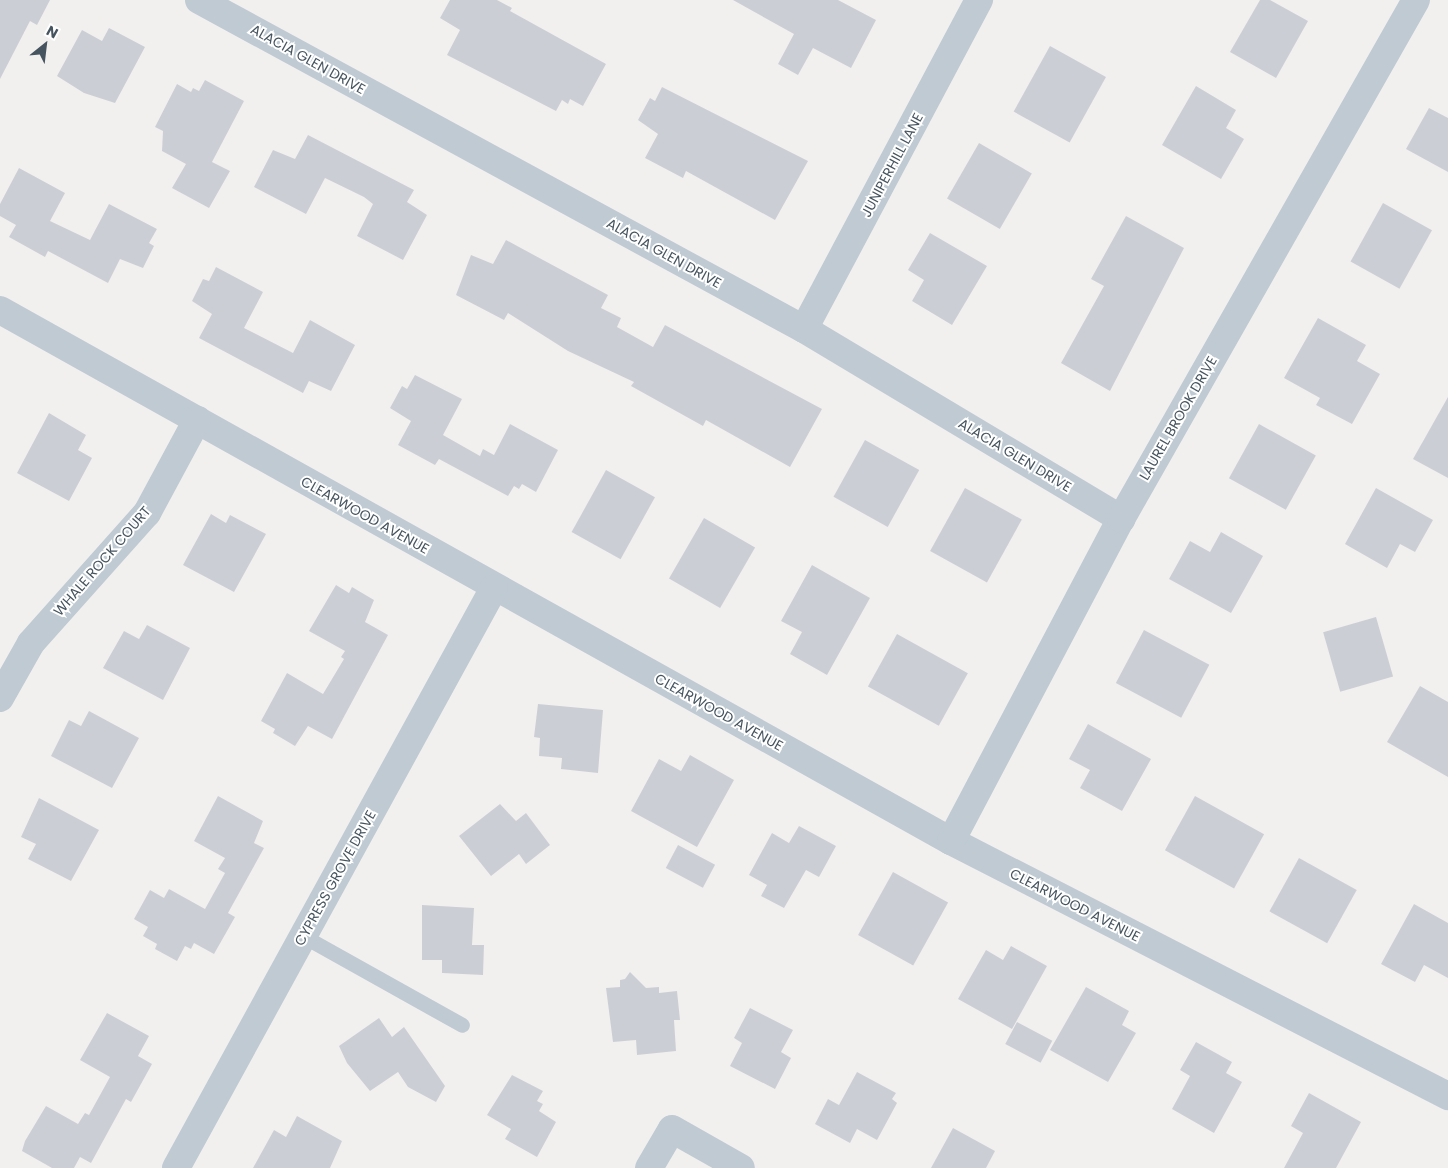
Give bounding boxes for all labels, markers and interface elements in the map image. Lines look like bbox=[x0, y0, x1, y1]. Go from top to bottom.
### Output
north arrow bbox=[20, 20, 70, 70]
street label: ALACIA GLEN DRIVE bbox=[248, 20, 368, 98]
text: N bbox=[43, 21, 62, 43]
street label: JUNIPERHILL LANE bbox=[857, 110, 927, 220]
street label: ALACIA GLEN DRIVE bbox=[604, 214, 724, 292]
street label: LAUREL BROOK DRIVE bbox=[1136, 353, 1220, 483]
street label: ALACIA GLEN DRIVE bbox=[956, 415, 1074, 495]
street label: CLEARWOOD AVENUE bbox=[298, 473, 432, 557]
street label: WHALE ROCK COURT bbox=[50, 503, 154, 619]
street label: CLEARWOOD AVENUE bbox=[652, 670, 786, 754]
street label: CYPRESS GROVE DRIVE bbox=[291, 807, 379, 949]
street label: CLEARWOOD AVENUE bbox=[1007, 865, 1143, 945]

